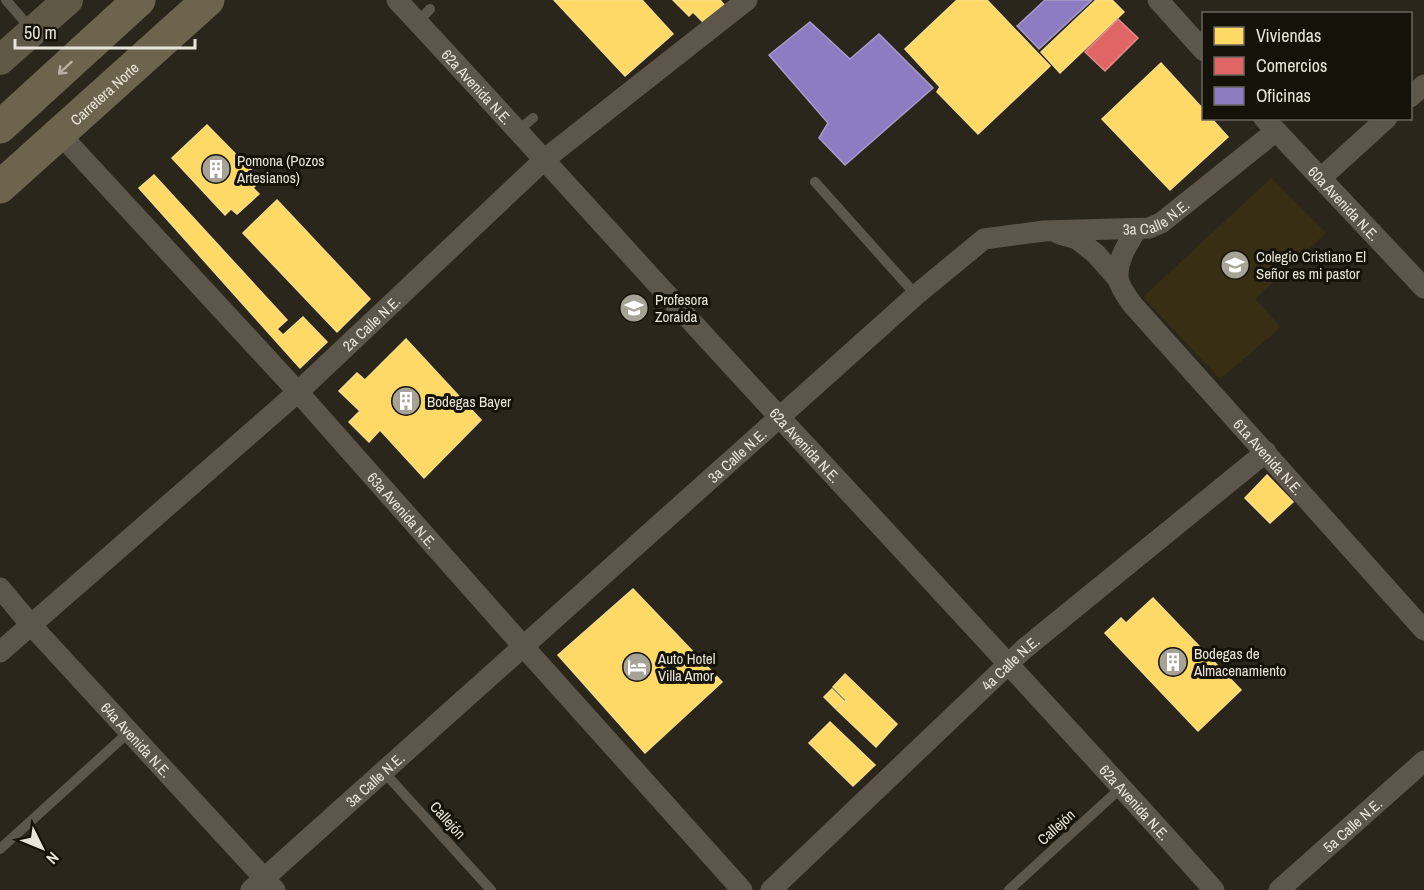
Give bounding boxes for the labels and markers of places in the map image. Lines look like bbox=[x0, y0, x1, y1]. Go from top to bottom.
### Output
place label: Pomona (Pozos Artesianos) bbox=[236, 150, 325, 188]
building icon: Pomona (Pozos Artesianos) bbox=[200, 153, 232, 185]
place label: Colegio Cristiano El Señor es mi pastor bbox=[1256, 246, 1366, 284]
school or university icon: Colegio Cristiano El Señor es mi pastor bbox=[1219, 249, 1251, 281]
place label: Profesora Zoraida bbox=[655, 289, 708, 327]
school or university icon: Profesora Zoraida bbox=[618, 292, 650, 324]
building icon: Bodegas Bayer bbox=[390, 385, 422, 417]
place label: Bodegas Bayer bbox=[427, 391, 511, 412]
place label: Bodegas de Almacenamiento bbox=[1193, 643, 1286, 681]
building icon: Bodegas de Almacenamiento bbox=[1157, 646, 1189, 678]
place label: Auto Hotel Villa Amor bbox=[657, 648, 715, 686]
hotel icon: Auto Hotel Villa Amor bbox=[621, 651, 653, 683]

